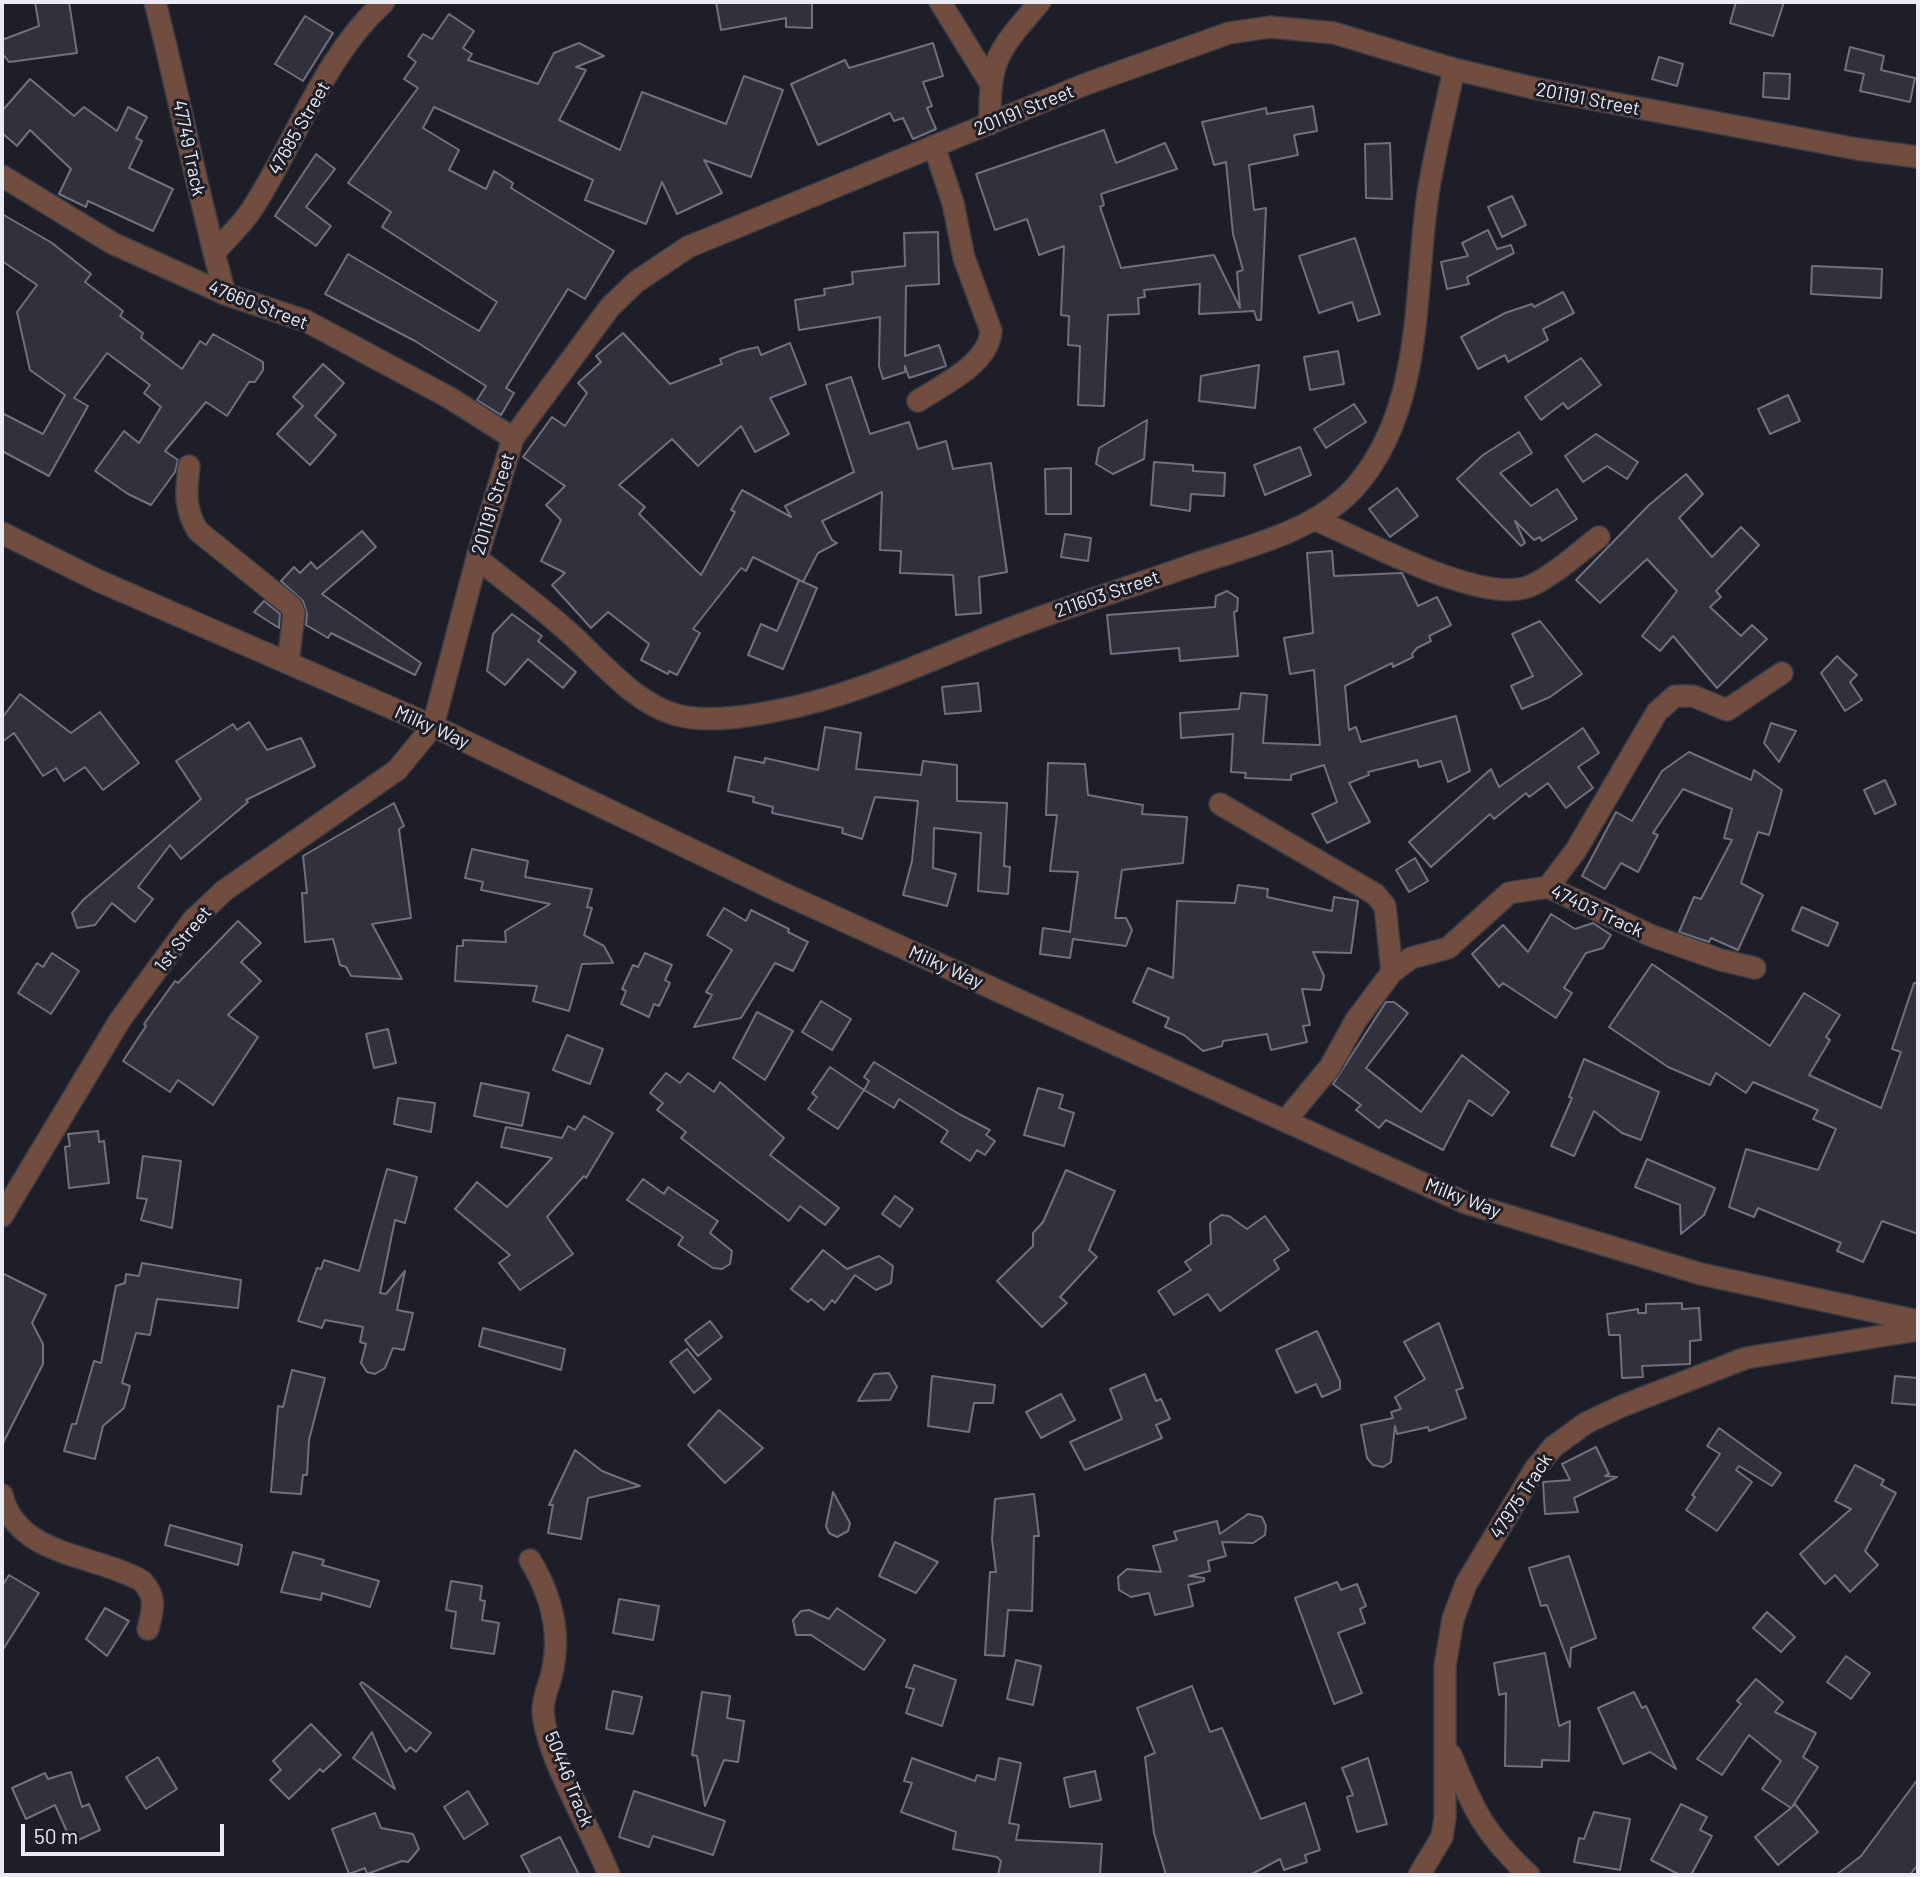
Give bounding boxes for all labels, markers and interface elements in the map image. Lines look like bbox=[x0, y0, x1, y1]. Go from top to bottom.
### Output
street label: 47685 Street bbox=[263, 77, 335, 179]
street label: 201191 Street bbox=[1534, 78, 1642, 120]
street label: 201191 Street bbox=[971, 80, 1077, 140]
street label: 47749 Track bbox=[168, 98, 210, 198]
street label: 47660 Street bbox=[205, 276, 311, 334]
street label: 201191 Street bbox=[467, 450, 519, 558]
street label: 211603 Street bbox=[1052, 565, 1162, 623]
street label: Milky Way bbox=[391, 701, 473, 753]
street label: 47403 Track bbox=[1547, 880, 1647, 942]
street label: 1st Street bbox=[149, 901, 217, 977]
street label: Milky Way bbox=[905, 941, 987, 993]
street label: Milky Way bbox=[1422, 1173, 1504, 1223]
street label: 47975 Track bbox=[1485, 1449, 1557, 1543]
street label: 50446 Track bbox=[540, 1728, 598, 1830]
scale bar bbox=[24, 1811, 228, 1855]
text: 50 m bbox=[34, 1823, 78, 1848]

